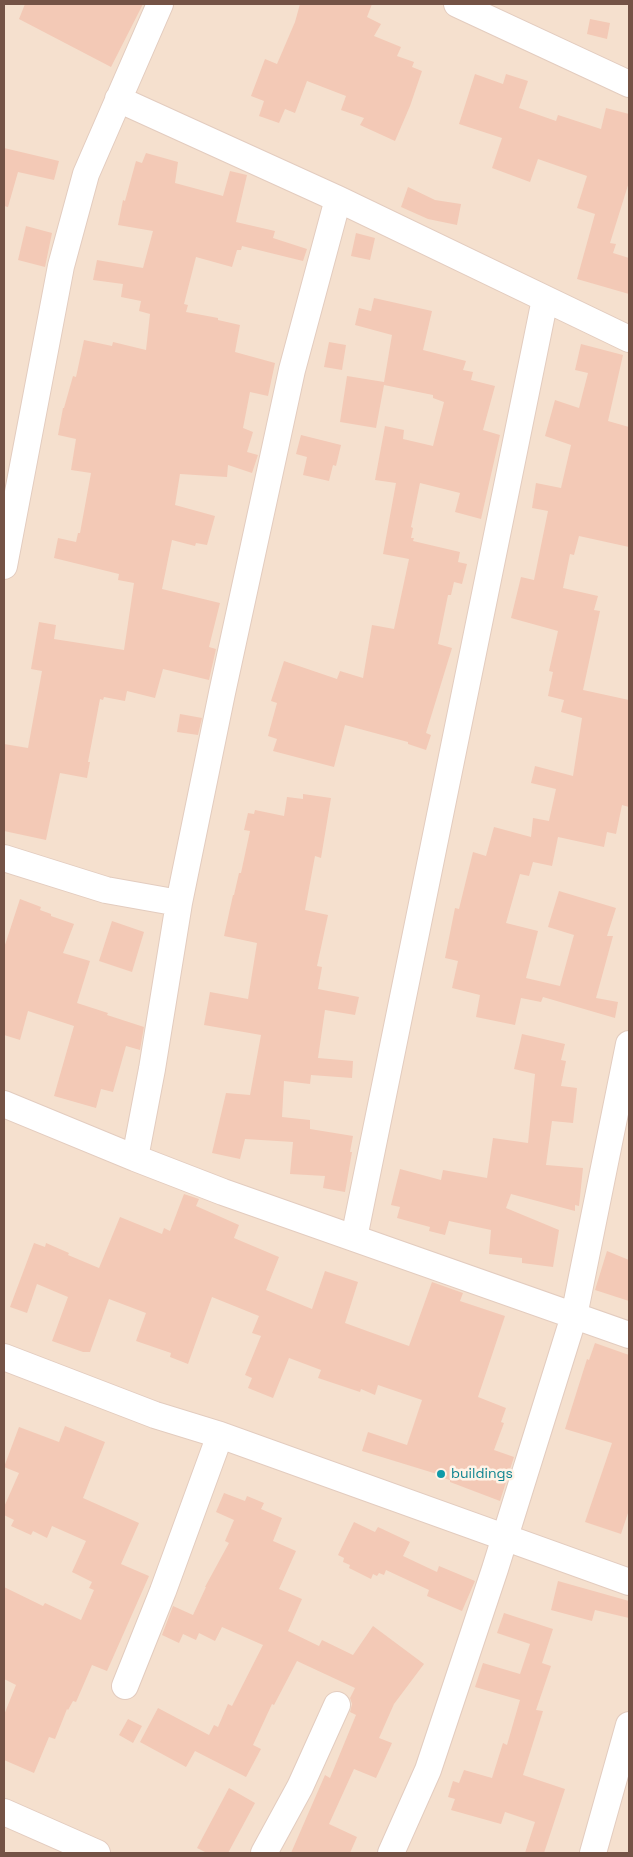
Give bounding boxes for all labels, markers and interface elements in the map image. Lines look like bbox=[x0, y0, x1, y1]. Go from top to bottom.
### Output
place label: buildings bbox=[451, 1466, 513, 1482]
marker: buildings bbox=[435, 1468, 447, 1480]

